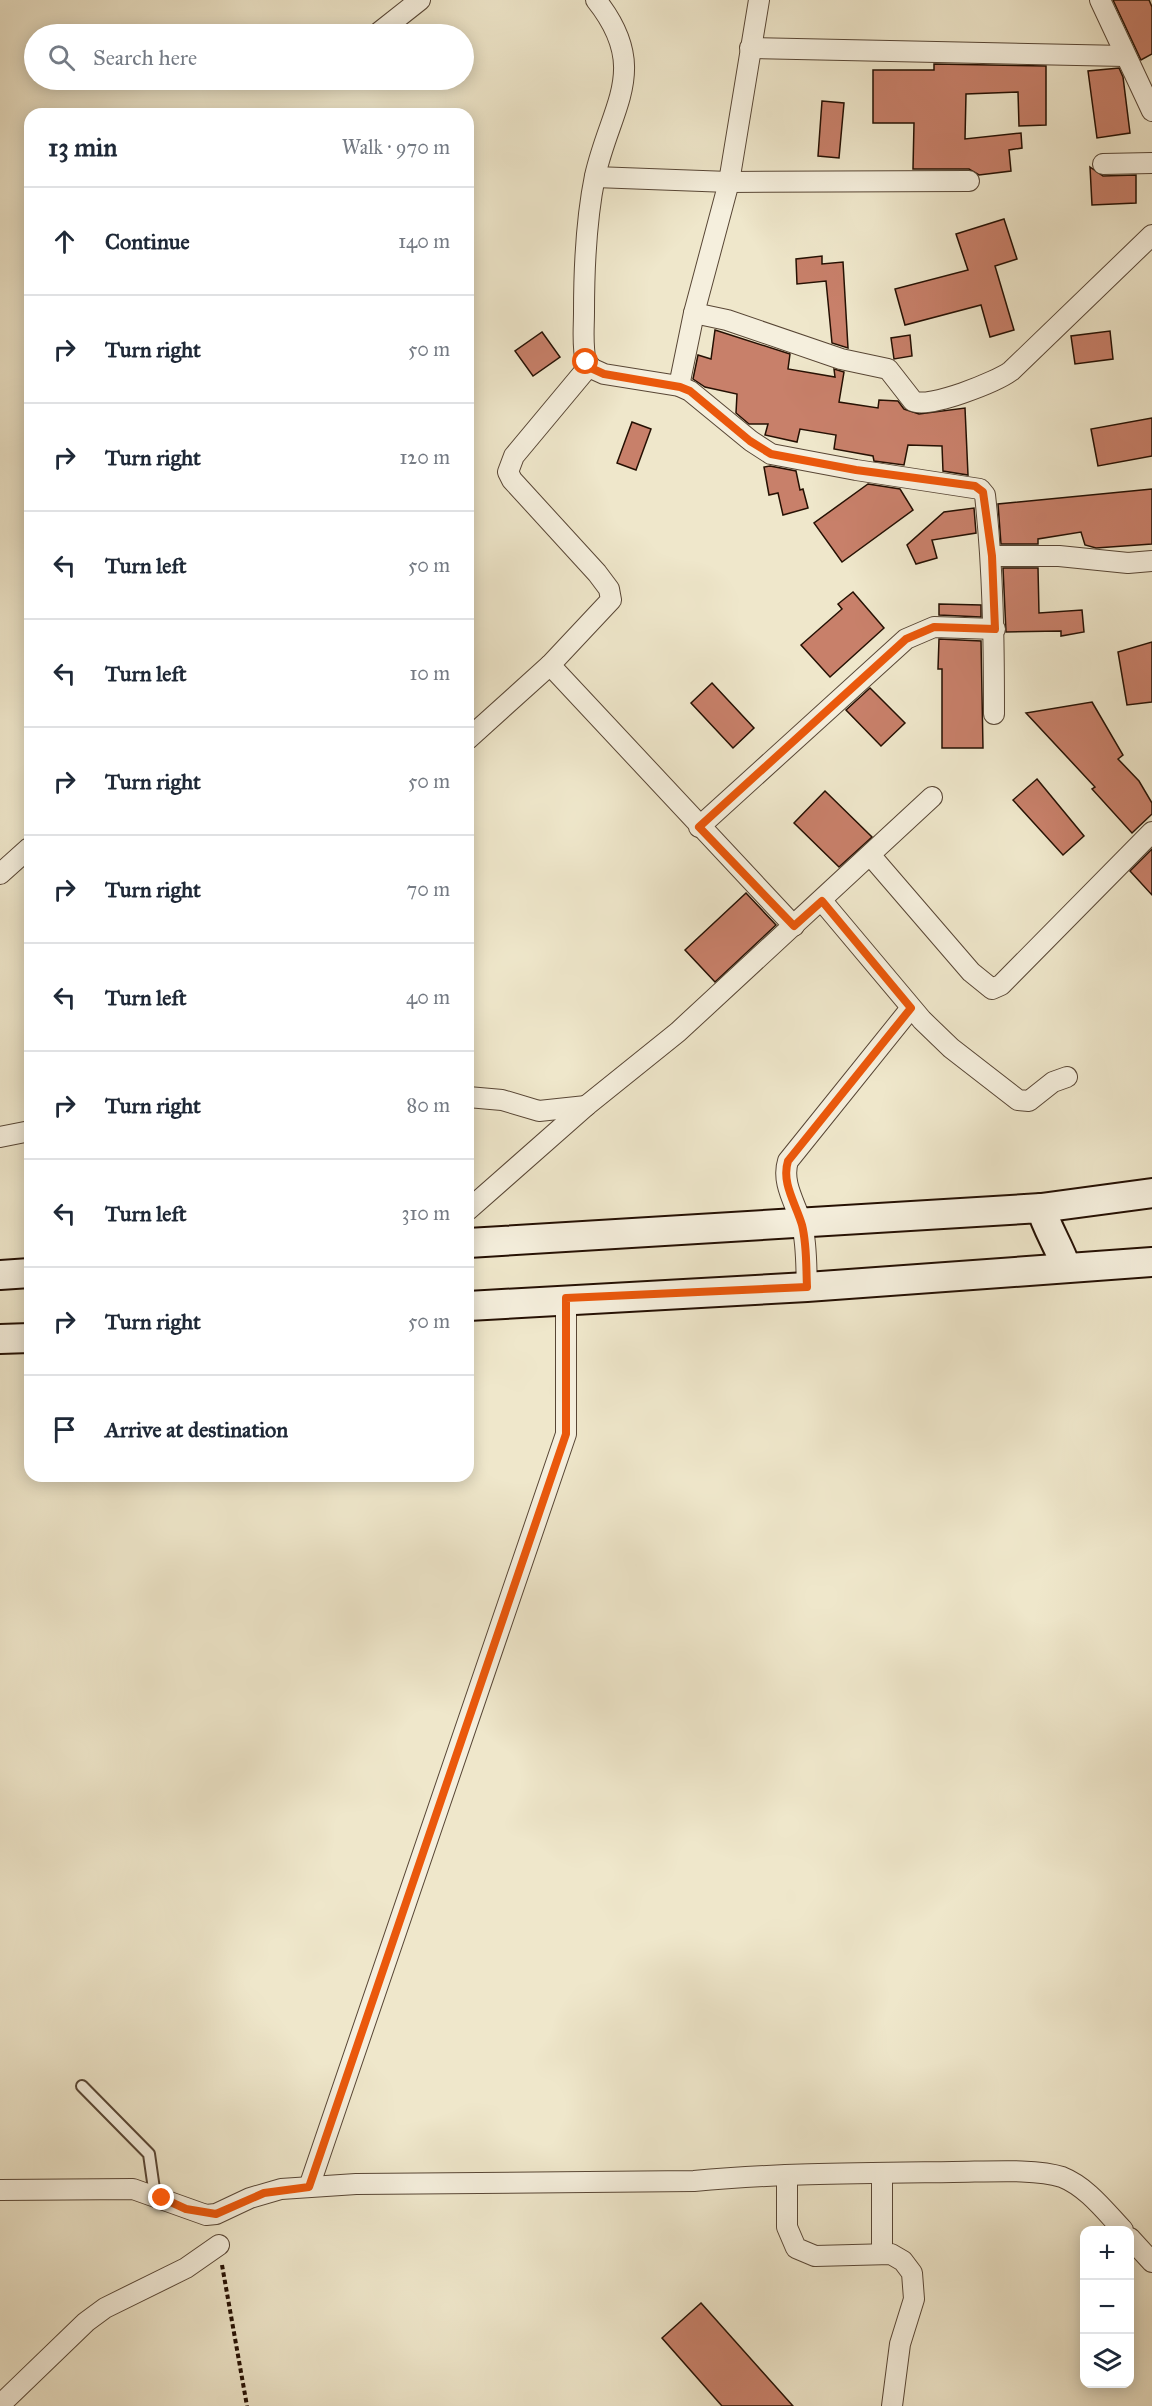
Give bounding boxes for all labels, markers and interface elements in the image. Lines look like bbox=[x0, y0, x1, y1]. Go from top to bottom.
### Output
search box bbox=[24, 24, 474, 90]
icon: search bbox=[45, 41, 78, 74]
text: Search here bbox=[93, 44, 197, 71]
text: 13 min bbox=[48, 131, 117, 163]
text: Walk · 970 m bbox=[342, 135, 450, 159]
icon: ahead bbox=[48, 225, 81, 258]
text: Continue bbox=[105, 228, 190, 255]
text: 140 m bbox=[398, 229, 450, 253]
icon: right bbox=[48, 333, 81, 366]
text: Turn right bbox=[105, 336, 201, 363]
text: 50 m bbox=[408, 337, 450, 361]
route start bbox=[572, 348, 598, 374]
icon: right bbox=[48, 441, 81, 474]
text: Turn right bbox=[105, 444, 201, 471]
text: 120 m bbox=[399, 445, 450, 469]
icon: left bbox=[48, 549, 81, 582]
text: Turn left bbox=[105, 552, 187, 579]
text: 50 m bbox=[408, 553, 450, 577]
icon: left bbox=[48, 657, 81, 690]
text: Turn left bbox=[105, 660, 187, 687]
text: 10 m bbox=[409, 661, 450, 685]
icon: right bbox=[48, 765, 81, 798]
text: Turn right bbox=[105, 768, 201, 795]
text: 50 m bbox=[408, 769, 450, 793]
icon: right bbox=[48, 873, 81, 906]
text: Turn right bbox=[105, 876, 201, 903]
text: 70 m bbox=[407, 877, 450, 901]
icon: left bbox=[48, 981, 81, 1014]
text: Turn left bbox=[105, 984, 187, 1011]
text: 40 m bbox=[406, 985, 450, 1009]
icon: right bbox=[48, 1089, 81, 1122]
text: Turn right bbox=[105, 1092, 201, 1119]
text: 80 m bbox=[407, 1093, 450, 1117]
icon: left bbox=[48, 1197, 81, 1230]
text: Turn left bbox=[105, 1200, 187, 1227]
text: 310 m bbox=[401, 1201, 450, 1225]
icon: right bbox=[48, 1305, 81, 1338]
text: Turn right bbox=[105, 1308, 201, 1335]
text: 50 m bbox=[408, 1309, 450, 1333]
icon: arrive bbox=[48, 1413, 81, 1446]
text: Arrive at destination bbox=[105, 1416, 288, 1443]
route end bbox=[148, 2184, 174, 2210]
map controls bbox=[1080, 2226, 1134, 2388]
button: + bbox=[1080, 2226, 1134, 2280]
button: − bbox=[1080, 2280, 1134, 2334]
button: layers bbox=[1080, 2334, 1134, 2388]

